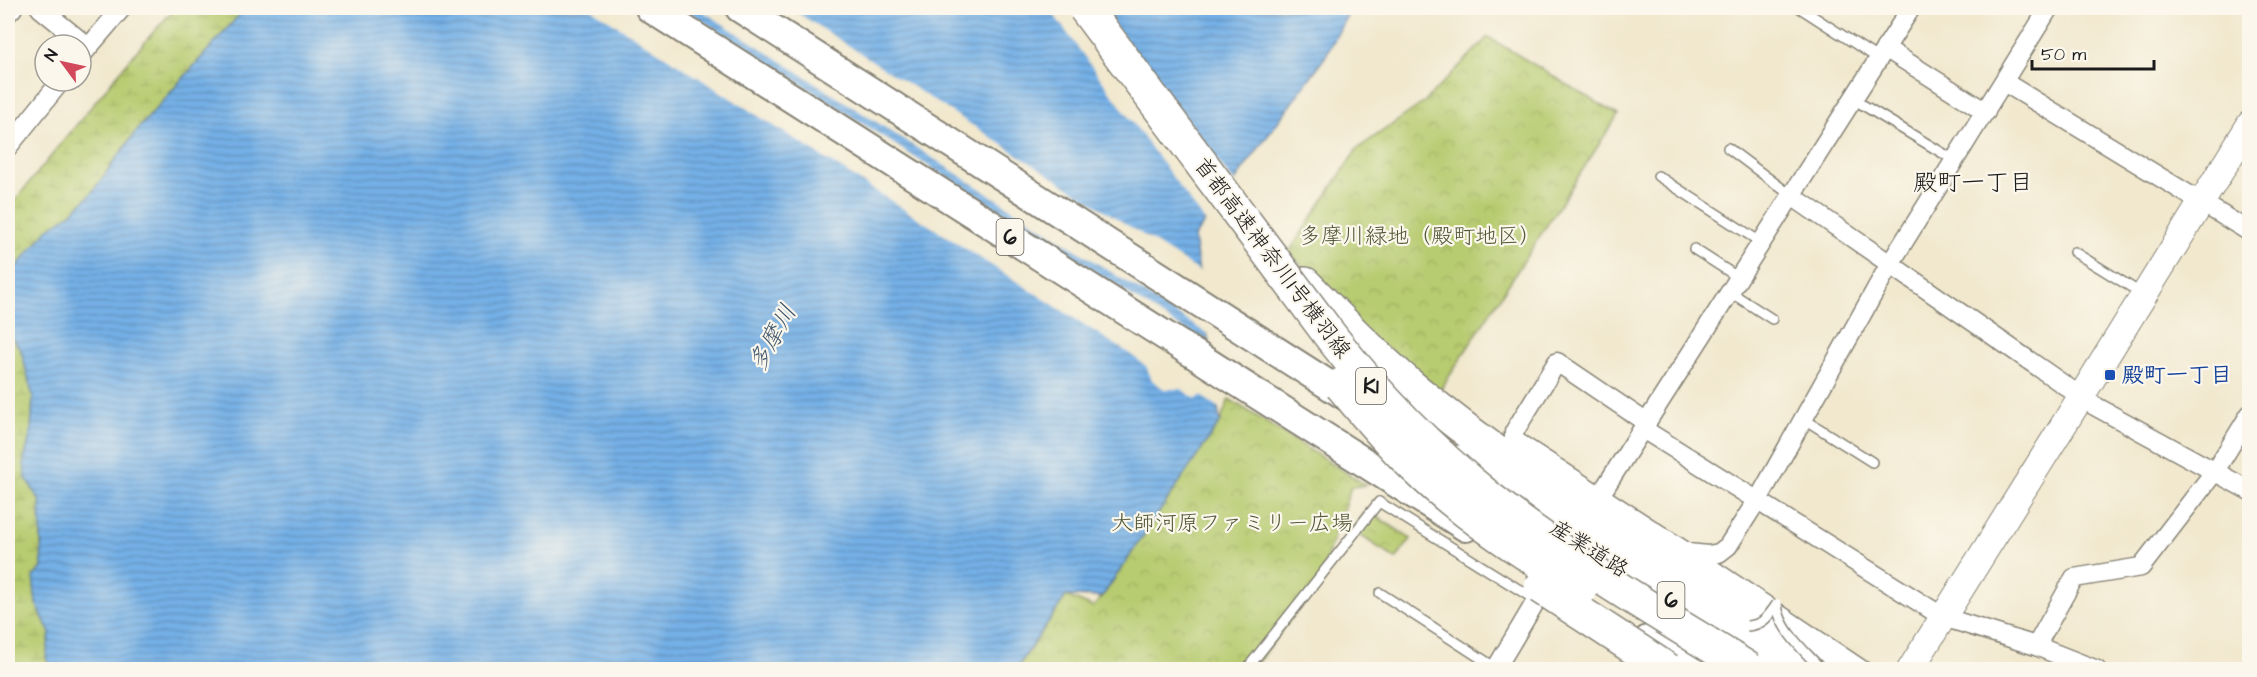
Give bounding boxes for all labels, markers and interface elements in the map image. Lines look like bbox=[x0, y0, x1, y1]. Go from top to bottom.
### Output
north arrow bbox=[33, 33, 93, 93]
scale bar bbox=[2032, 33, 2154, 71]
text: 50 m bbox=[2041, 42, 2086, 67]
text: N bbox=[39, 45, 63, 66]
street label: 首都高速神奈川1号横羽線 bbox=[1186, 151, 1358, 365]
district label: 殿町一丁目 bbox=[1913, 166, 2033, 200]
road number: 6 bbox=[996, 219, 1024, 255]
park label: 多摩川緑地（殿町地区） bbox=[1299, 221, 1541, 252]
water label: 多摩川 bbox=[741, 298, 805, 378]
place label: 殿町一丁目 bbox=[2122, 360, 2232, 391]
road number: K1 bbox=[1356, 368, 1386, 404]
marker: 殿町一丁目 bbox=[2103, 368, 2117, 382]
park label: 大師河原ファミリー広場 bbox=[1111, 508, 1353, 539]
street label: 産業道路 bbox=[1543, 513, 1635, 585]
road number: 6 bbox=[1658, 582, 1684, 618]

